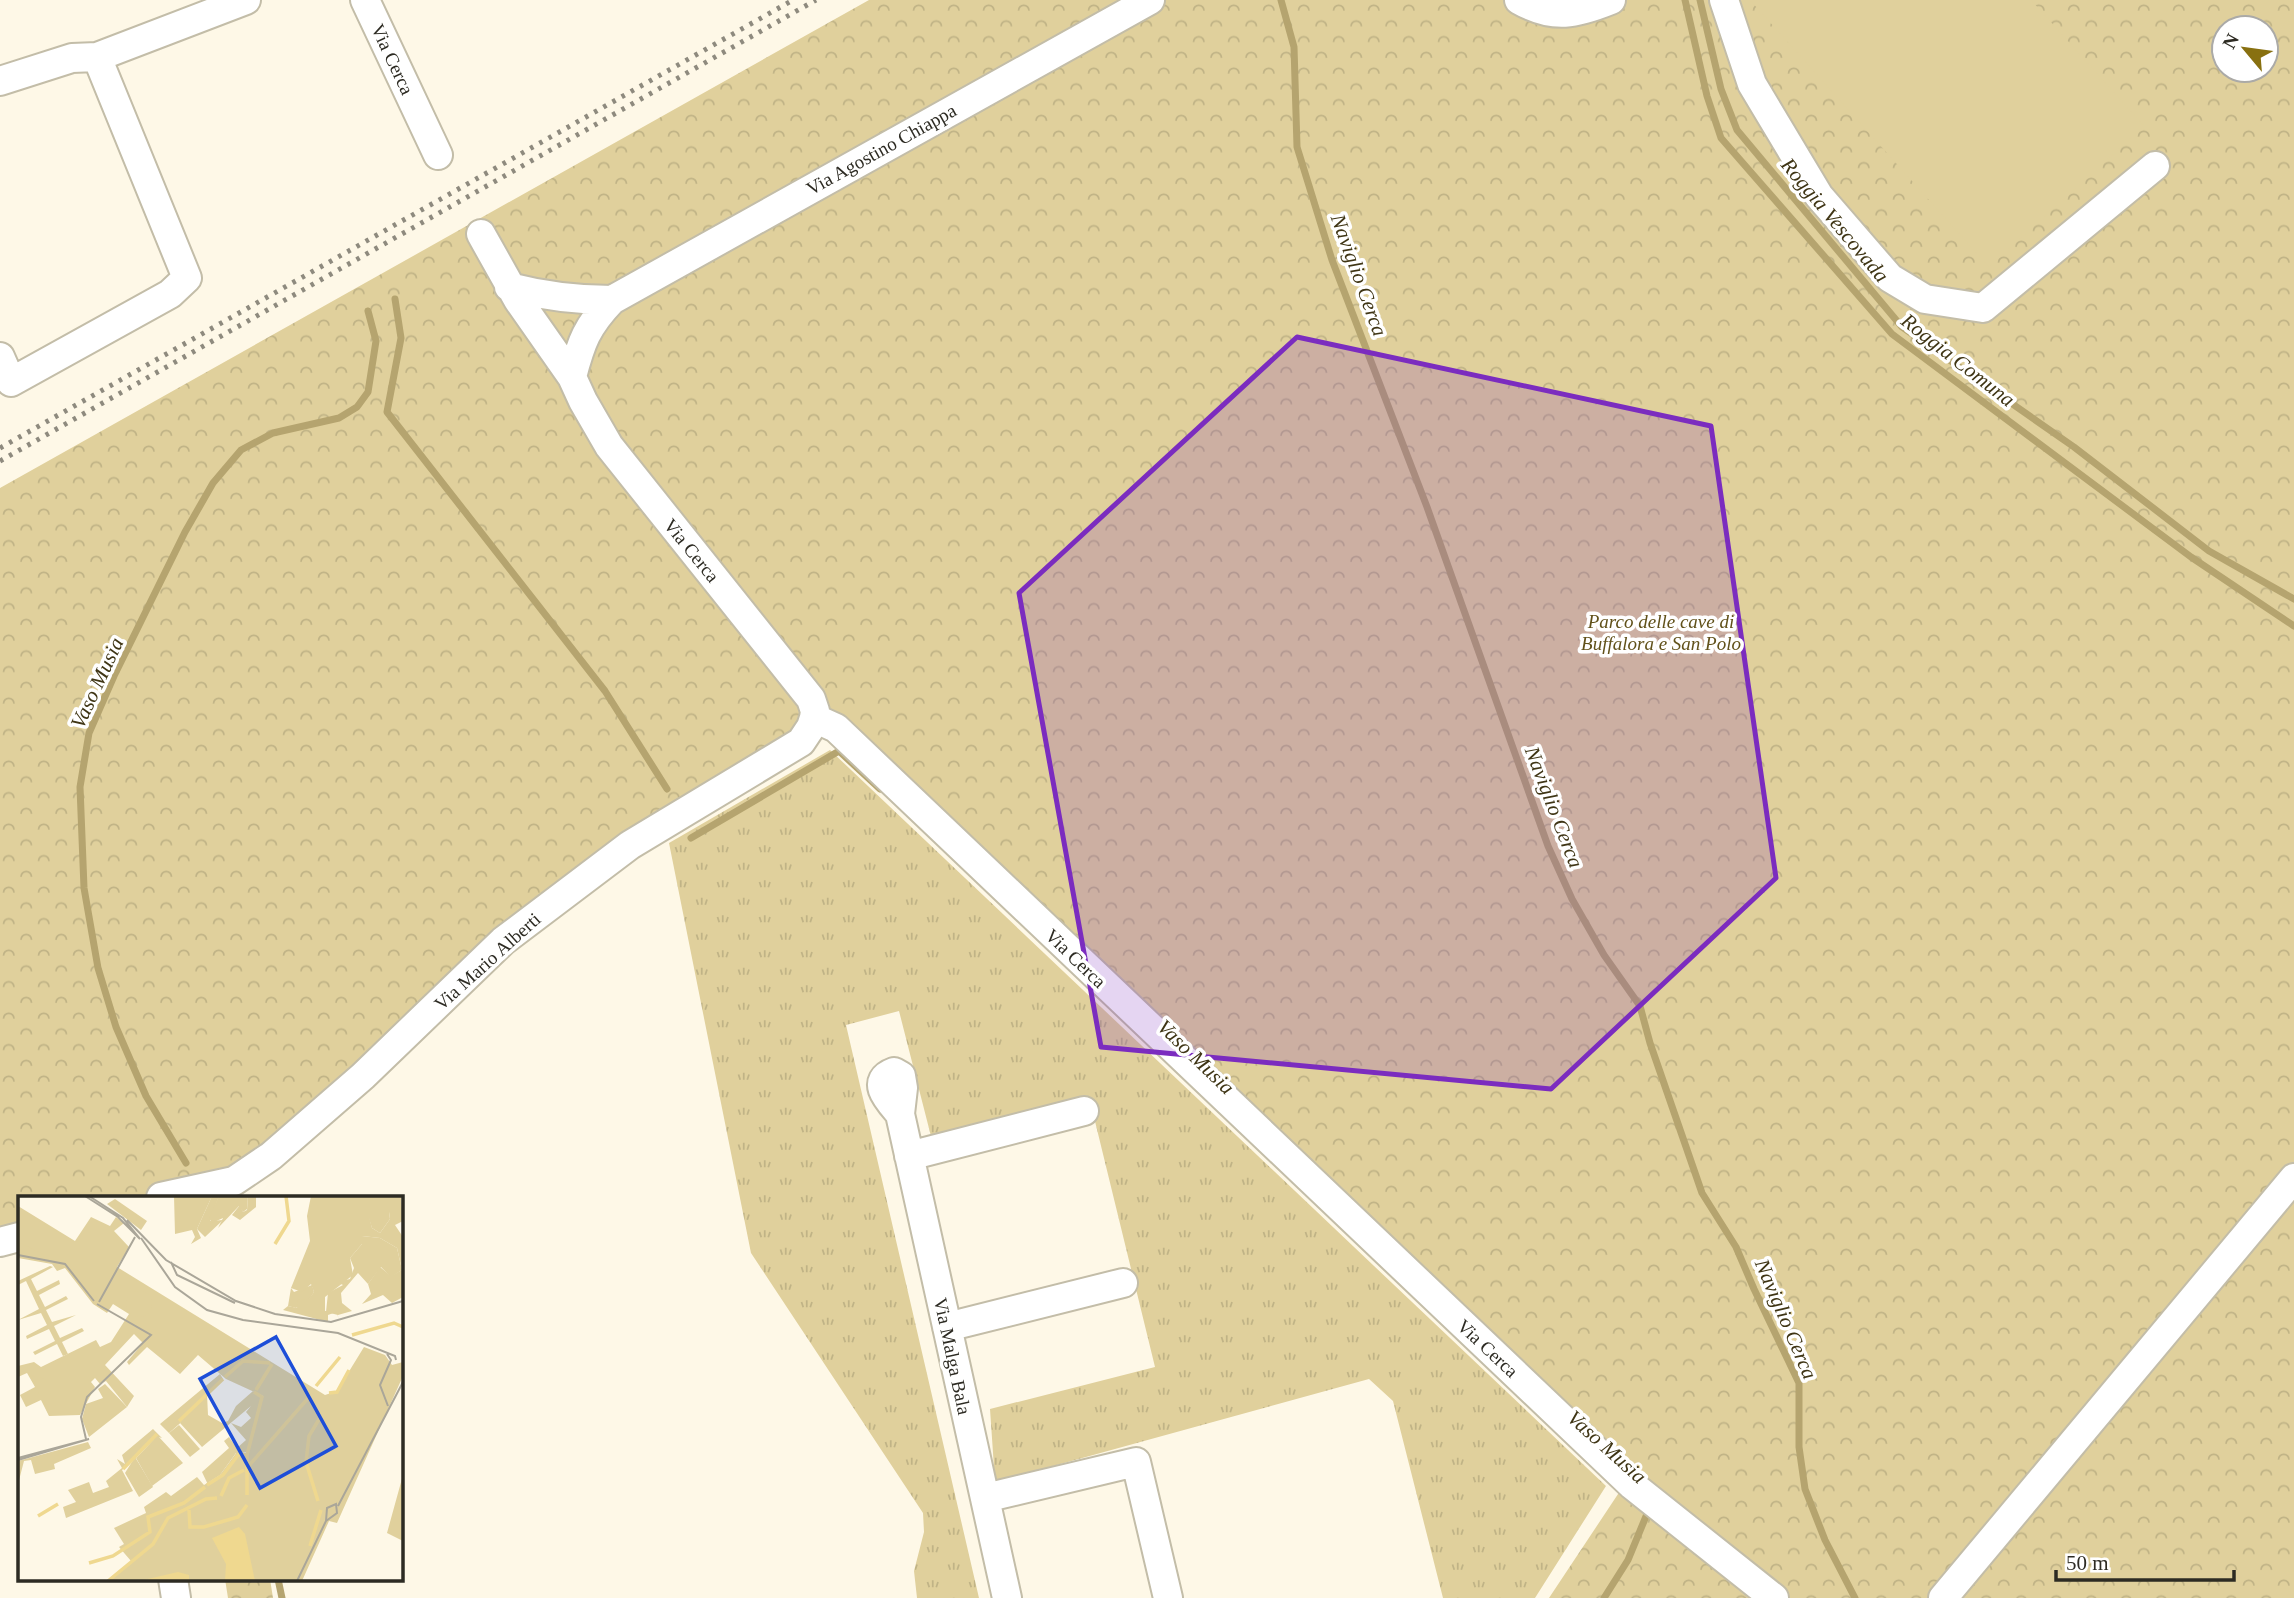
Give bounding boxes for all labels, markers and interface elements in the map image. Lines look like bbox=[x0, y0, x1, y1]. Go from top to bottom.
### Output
north arrow bbox=[2210, 14, 2280, 84]
street label: Via Cerca bbox=[367, 21, 418, 98]
text: N bbox=[2218, 30, 2243, 52]
street label: Via Agostino Chiappa bbox=[803, 99, 960, 199]
water label: Roggia Vescovada bbox=[1775, 152, 1894, 287]
water label: Naviglio Cerca bbox=[1325, 210, 1392, 339]
water label: Roggia Comuna bbox=[1896, 308, 2019, 412]
street label: Via Cerca bbox=[660, 514, 724, 587]
park label: Parco delle cave di Buffalora e San Polo bbox=[1581, 611, 1741, 654]
water label: Vaso Musia bbox=[66, 634, 128, 732]
water label: Naviglio Cerca bbox=[1519, 742, 1588, 871]
street label: Via Mario Alberti bbox=[430, 908, 545, 1014]
street label: Via Cerca bbox=[1041, 925, 1110, 992]
water label: Vaso Musia bbox=[1153, 1015, 1239, 1099]
inset map bbox=[18, 1196, 402, 1580]
water label: Naviglio Cerca bbox=[1750, 1254, 1822, 1383]
street label: Via Malga Bala bbox=[930, 1296, 975, 1417]
street label: Via Cerca bbox=[1453, 1315, 1523, 1382]
water label: Vaso Musia bbox=[1563, 1405, 1651, 1489]
scale bar bbox=[2056, 1538, 2234, 1582]
text: 50 m bbox=[2066, 1551, 2109, 1575]

